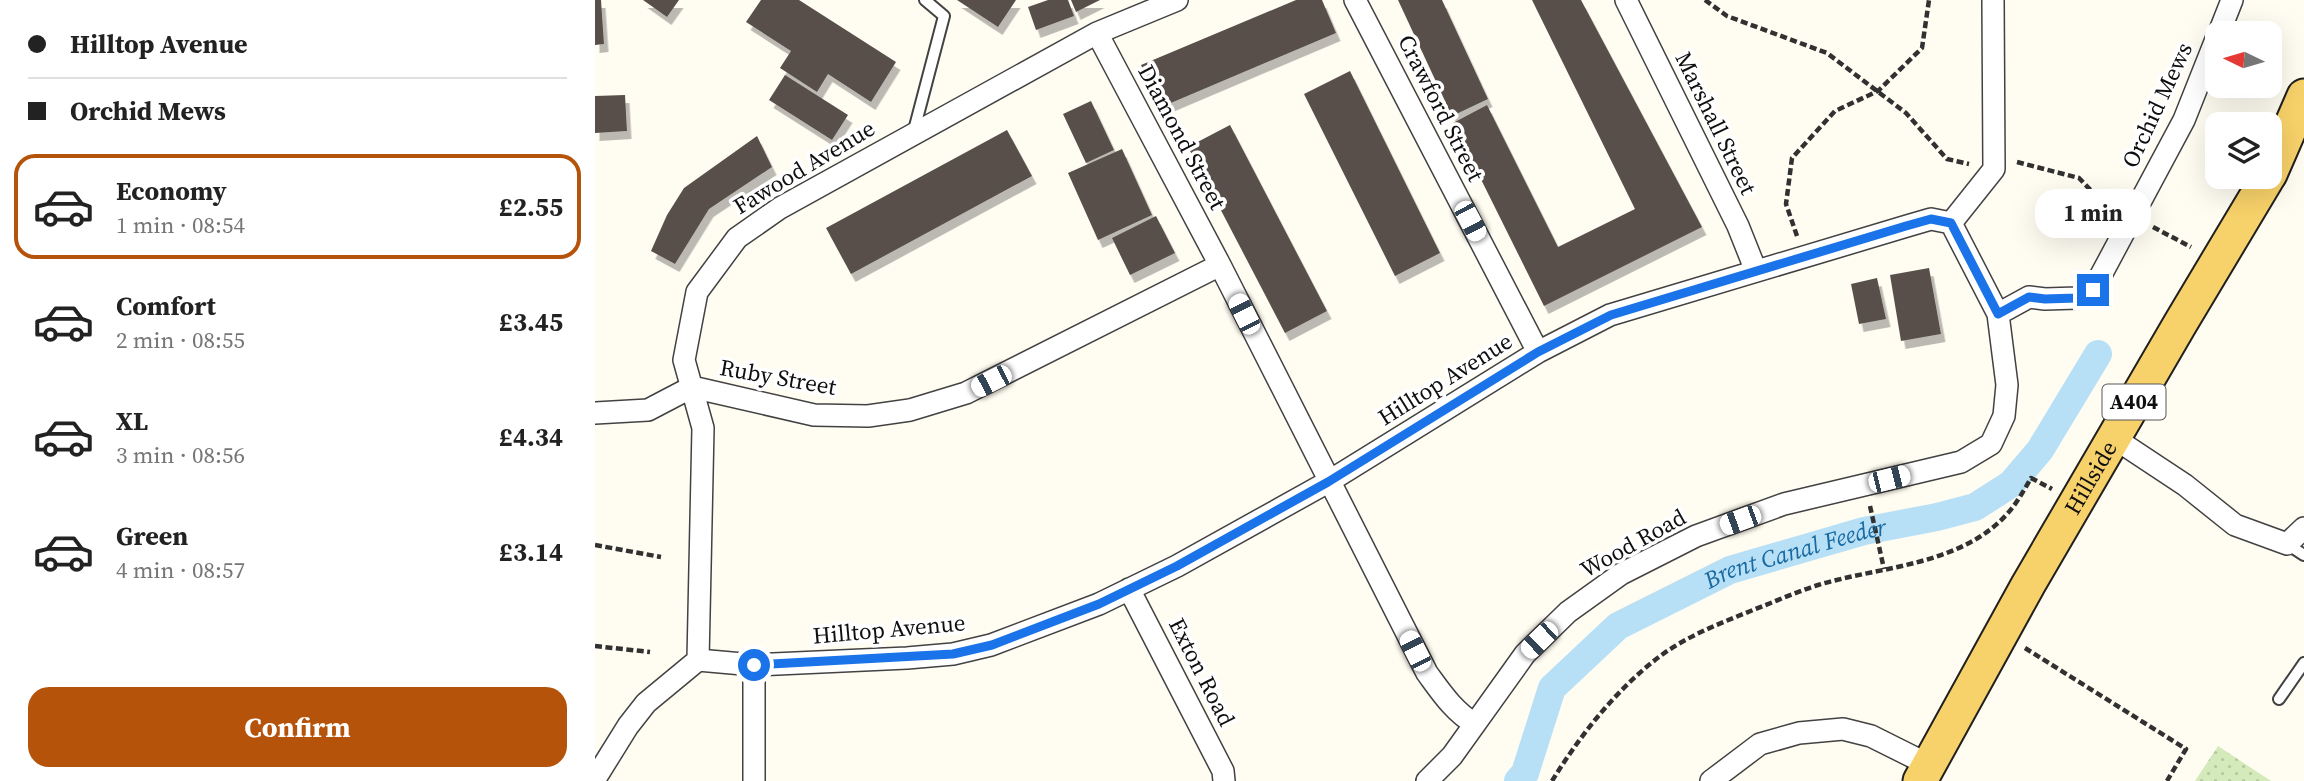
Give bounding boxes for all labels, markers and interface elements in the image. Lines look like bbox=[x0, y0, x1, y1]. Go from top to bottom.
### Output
north arrow bbox=[2205, 21, 2282, 98]
map controls bbox=[2205, 21, 2282, 189]
text: Hilltop Avenue bbox=[70, 26, 248, 62]
street label: Crawford Street bbox=[1390, 29, 1492, 187]
street label: Orchid Mews bbox=[2114, 37, 2200, 173]
street label: Marshall Street bbox=[1668, 46, 1765, 200]
street label: Diamond Street bbox=[1130, 59, 1234, 216]
text: Orchid Mews bbox=[70, 93, 226, 129]
street label: Fawood Avenue bbox=[727, 112, 881, 222]
button: layers bbox=[2205, 112, 2282, 189]
text: Economy bbox=[116, 173, 227, 209]
icon: car bbox=[32, 175, 95, 238]
callout: 1 min bbox=[2035, 188, 2151, 238]
text: £2.55 bbox=[499, 189, 563, 225]
text: 1 min bbox=[2063, 197, 2123, 229]
car bbox=[1451, 198, 1490, 244]
text: 1 min · 08:54 bbox=[116, 209, 245, 241]
route end bbox=[2077, 274, 2109, 306]
text: Comfort bbox=[116, 288, 216, 324]
icon: car bbox=[32, 290, 95, 353]
car bbox=[1226, 291, 1263, 337]
text: £3.45 bbox=[499, 304, 563, 340]
text: 2 min · 08:55 bbox=[116, 324, 245, 356]
street label: Hilltop Avenue bbox=[1372, 325, 1518, 433]
street label: Ruby Street bbox=[717, 351, 839, 403]
car bbox=[968, 362, 1015, 400]
road number: A404 bbox=[2103, 384, 2165, 420]
text: XL bbox=[116, 403, 148, 439]
icon: car bbox=[32, 405, 95, 468]
text: £4.34 bbox=[499, 419, 563, 455]
street label: Hillside bbox=[2056, 435, 2125, 520]
text: 3 min · 08:56 bbox=[116, 439, 245, 471]
car bbox=[1867, 464, 1912, 494]
street label: Wood Road bbox=[1574, 501, 1692, 585]
car bbox=[1717, 503, 1764, 537]
water label: Brent Canal Feeder bbox=[1697, 510, 1890, 597]
text: Green bbox=[116, 518, 188, 554]
icon: car bbox=[32, 520, 95, 583]
text: £3.14 bbox=[499, 534, 563, 570]
text: 4 min · 08:57 bbox=[116, 554, 245, 586]
street label: Hilltop Avenue bbox=[811, 606, 967, 652]
street label: Exton Road bbox=[1161, 612, 1243, 732]
car bbox=[1517, 618, 1562, 662]
car bbox=[1397, 628, 1434, 674]
route start bbox=[738, 649, 770, 681]
button: Confirm bbox=[28, 687, 567, 767]

